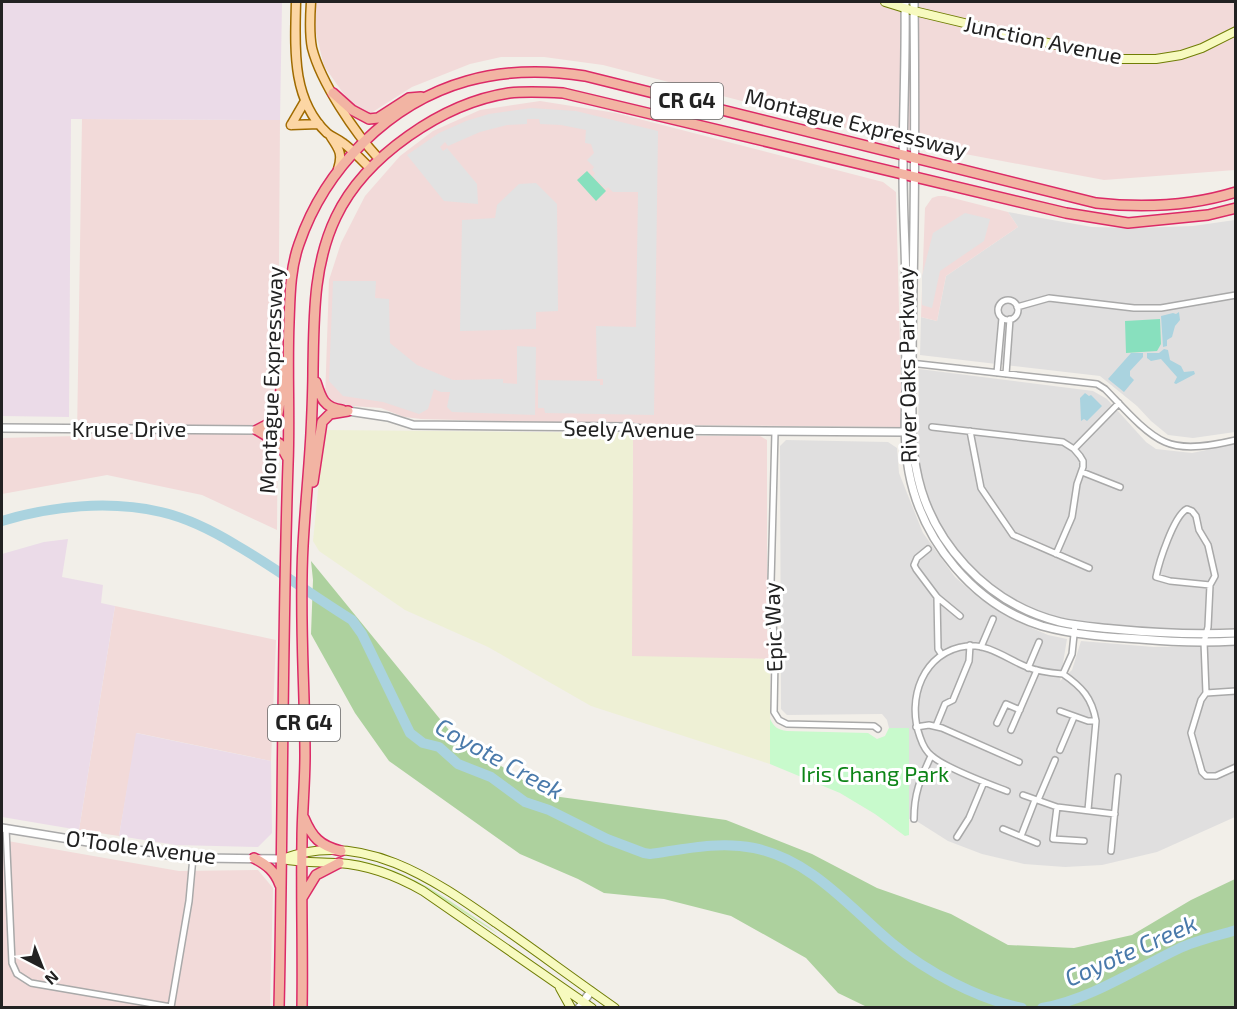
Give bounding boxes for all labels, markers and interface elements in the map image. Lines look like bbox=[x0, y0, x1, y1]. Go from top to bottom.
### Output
street label: Junction Avenue bbox=[962, 10, 1125, 68]
street label: Montague Expressway bbox=[743, 82, 970, 162]
road number: CR G4 bbox=[651, 83, 723, 119]
street label: Montague Expressway bbox=[253, 265, 287, 494]
street label: River Oaks Parkway bbox=[891, 266, 921, 463]
street label: Seely Avenue bbox=[563, 414, 695, 442]
street label: Kruse Drive bbox=[72, 415, 186, 441]
street label: Epic Way bbox=[757, 581, 787, 673]
road number: CR G4 bbox=[268, 705, 340, 741]
water label: Coyote Creek bbox=[431, 711, 569, 805]
park label: Iris Chang Park bbox=[801, 760, 949, 786]
street label: O’Toole Avenue bbox=[65, 824, 218, 868]
water label: Coyote Creek bbox=[1060, 908, 1201, 992]
north arrow bbox=[12, 937, 72, 997]
text: N bbox=[42, 968, 63, 989]

